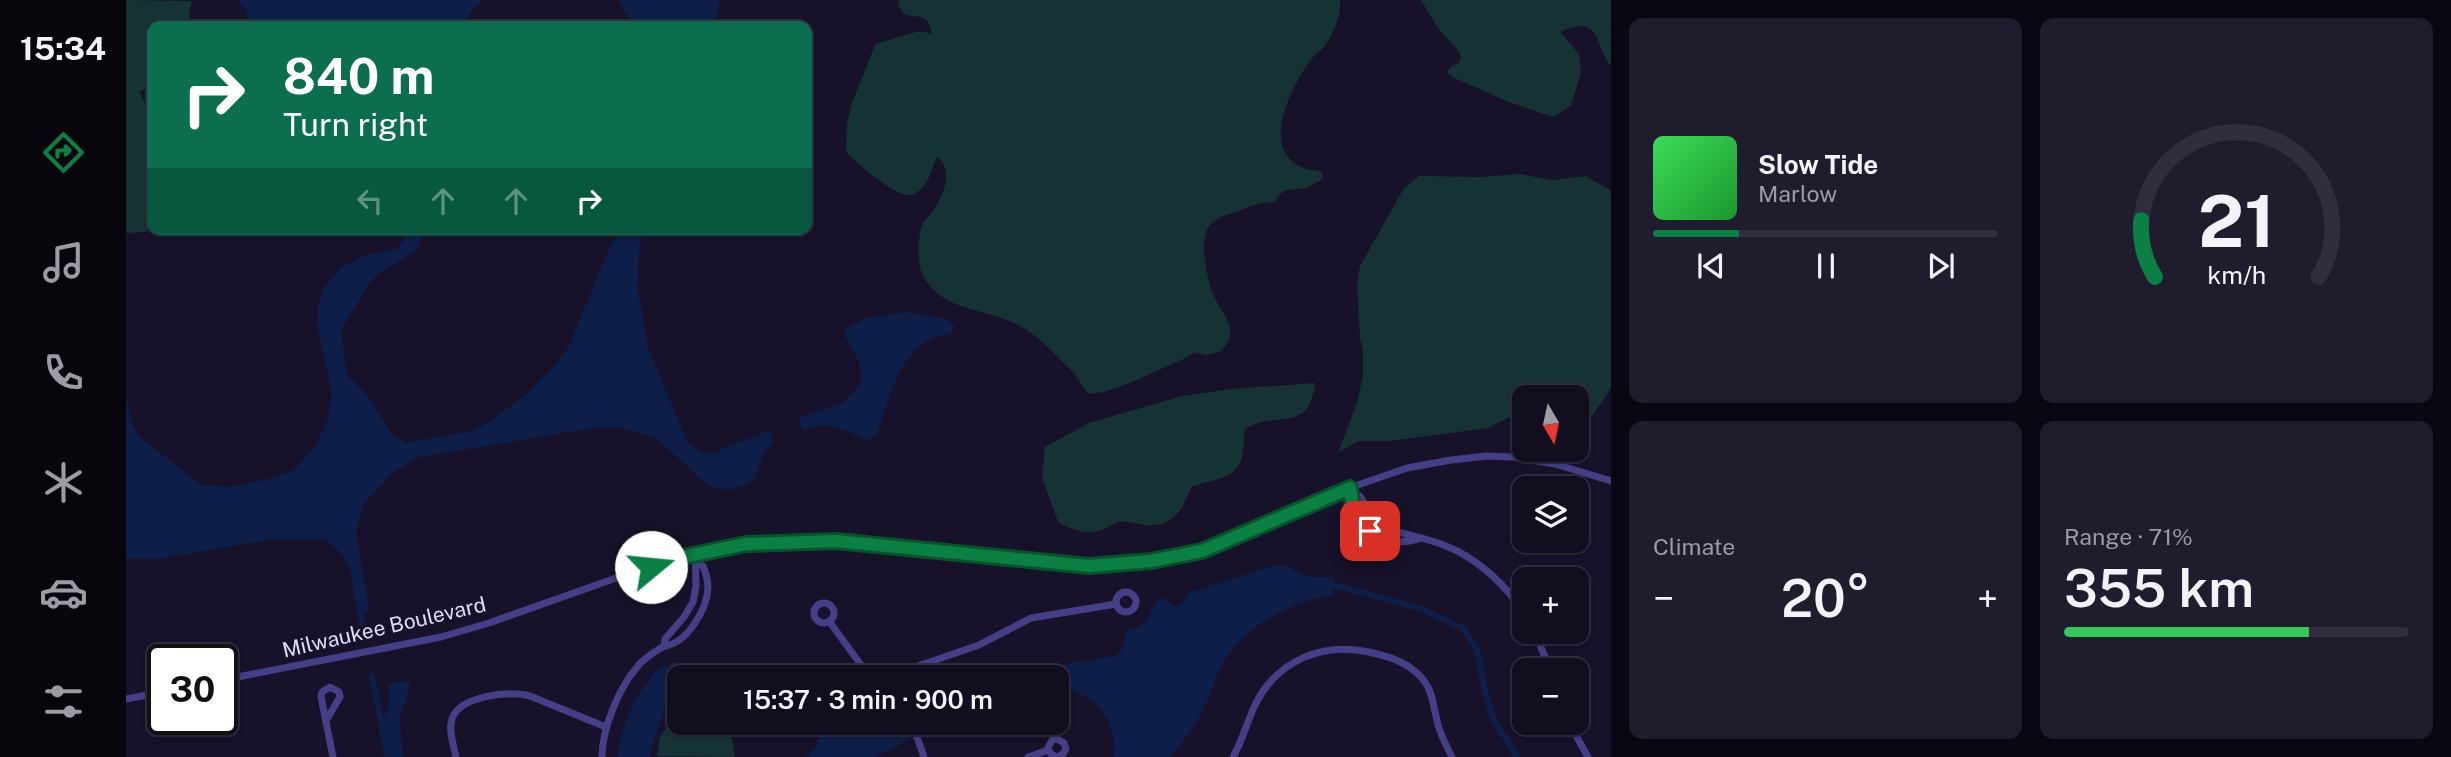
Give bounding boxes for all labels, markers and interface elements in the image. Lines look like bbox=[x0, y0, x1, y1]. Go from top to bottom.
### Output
text: 15:34 bbox=[20, 30, 106, 67]
text: 840 m bbox=[283, 47, 434, 105]
icon: right bbox=[168, 49, 259, 140]
text: Turn right bbox=[283, 106, 428, 143]
icon: directions bbox=[39, 128, 88, 177]
text: Slow Tide bbox=[1758, 149, 1878, 180]
text: 21 bbox=[2198, 178, 2275, 263]
text: Marlow bbox=[1758, 180, 1837, 207]
icon: left bbox=[351, 182, 389, 220]
icon: ahead bbox=[424, 182, 462, 220]
icon: ahead bbox=[497, 182, 535, 220]
icon: right bbox=[570, 182, 608, 220]
icon: music bbox=[39, 238, 88, 287]
icon: previous bbox=[1692, 247, 1730, 285]
icon: pause bbox=[1807, 247, 1845, 285]
icon: next bbox=[1922, 247, 1960, 285]
text: km/h bbox=[2207, 260, 2266, 290]
icon: phone bbox=[39, 348, 88, 397]
north arrow bbox=[1512, 385, 1589, 462]
map controls bbox=[1512, 385, 1589, 735]
icon: climate bbox=[39, 458, 88, 507]
button: layers bbox=[1512, 476, 1589, 553]
pin bbox=[1340, 501, 1400, 561]
icon: arrive bbox=[1351, 512, 1389, 550]
text: Range · 71% bbox=[2064, 523, 2193, 550]
position arrow bbox=[614, 530, 688, 604]
text: Climate bbox=[1653, 533, 1735, 560]
text: 355 km bbox=[2064, 558, 2254, 619]
button: + bbox=[1512, 567, 1589, 644]
icon: car bbox=[39, 568, 88, 617]
text: 20° bbox=[1781, 568, 1870, 629]
text: − bbox=[1653, 576, 1674, 621]
text: + bbox=[1977, 576, 1998, 621]
street label: Milwaukee Boulevard bbox=[280, 591, 488, 663]
speed limit sign: 30 bbox=[147, 644, 238, 735]
button: − bbox=[1512, 658, 1589, 735]
icon: filters bbox=[39, 677, 88, 726]
text: 15:37 · 3 min · 900 m bbox=[743, 684, 993, 715]

